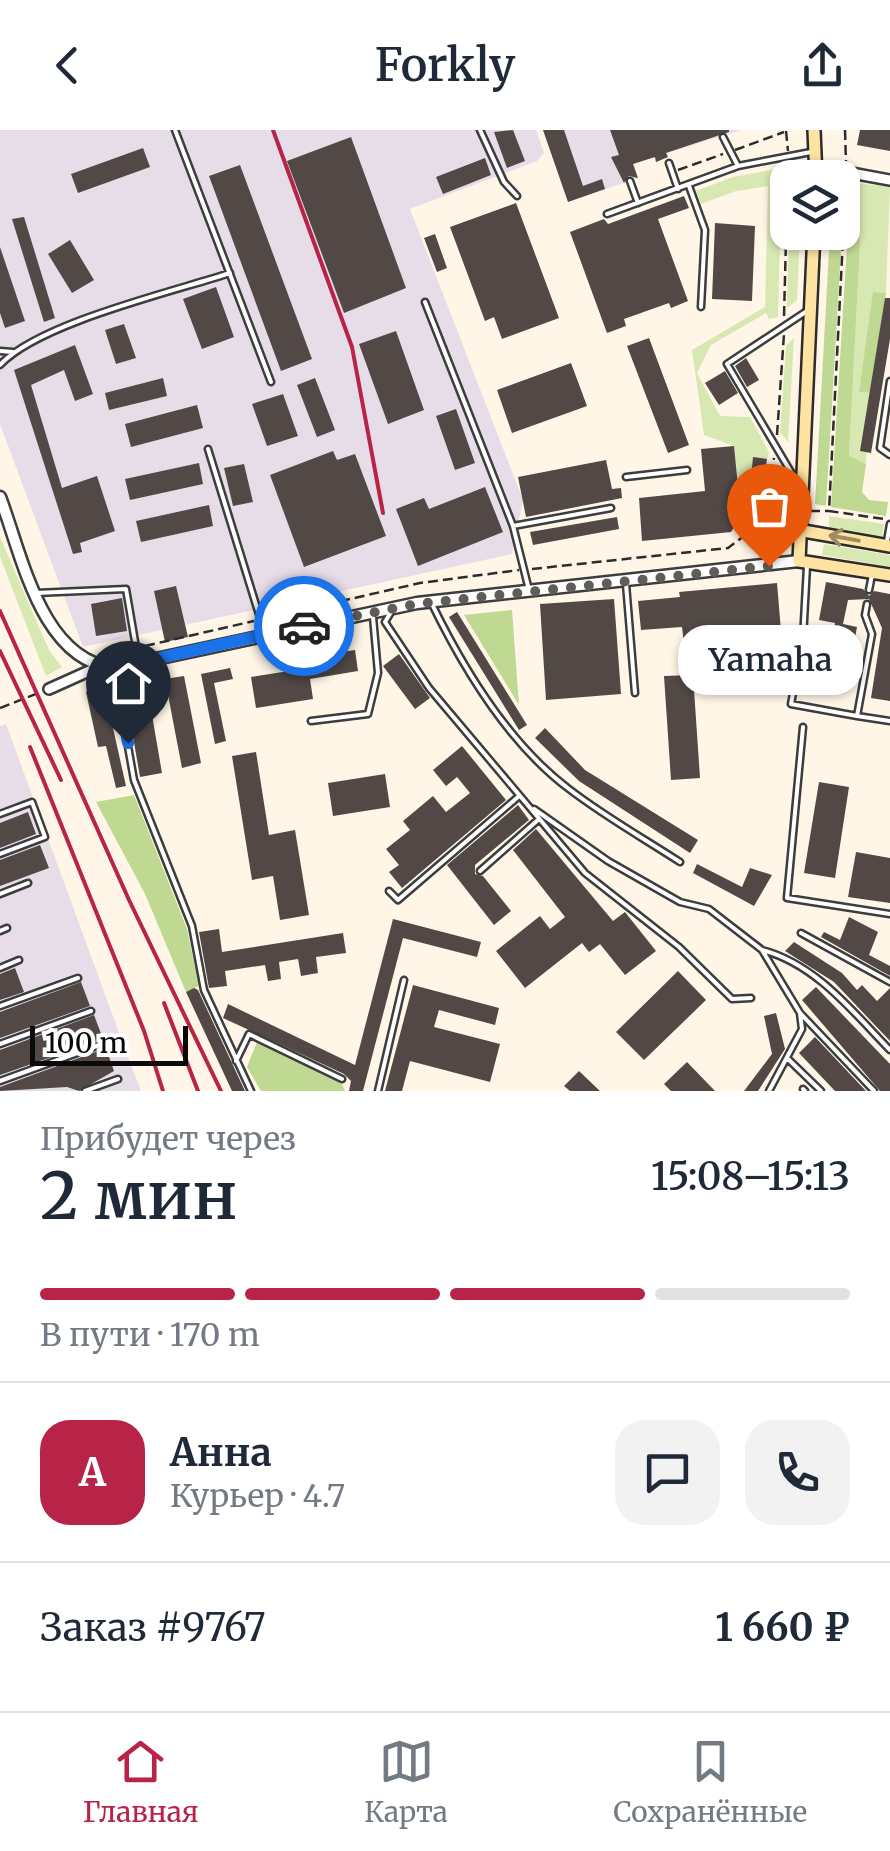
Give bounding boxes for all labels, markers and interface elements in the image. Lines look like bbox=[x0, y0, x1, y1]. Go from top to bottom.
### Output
text: Forkly bbox=[375, 37, 515, 93]
icon: back bbox=[40, 38, 95, 93]
icon: share bbox=[795, 38, 850, 93]
map controls bbox=[770, 160, 860, 250]
button: layers bbox=[770, 160, 860, 250]
pin bbox=[727, 464, 812, 567]
icon: bag bbox=[742, 479, 797, 534]
one-way arrow bbox=[828, 528, 861, 547]
courier bbox=[254, 576, 354, 676]
icon: car bbox=[277, 599, 332, 654]
callout: Yamaha bbox=[676, 626, 862, 696]
text: Yamaha bbox=[709, 640, 832, 680]
pin bbox=[86, 641, 171, 744]
icon: home bbox=[101, 656, 156, 711]
scale bar bbox=[30, 1021, 188, 1066]
text: 100 m bbox=[45, 1025, 127, 1061]
text: Прибудет через bbox=[40, 1119, 296, 1159]
text: 15:08–15:13 bbox=[651, 1153, 850, 1200]
text: 2 мин bbox=[40, 1155, 237, 1237]
text: В пути · 170 m bbox=[40, 1315, 260, 1355]
button: chat bbox=[615, 1420, 720, 1525]
button: phone bbox=[745, 1420, 850, 1525]
text: Анна bbox=[170, 1429, 272, 1476]
text: А bbox=[79, 1449, 106, 1496]
text: Курьер · 4.7 bbox=[170, 1476, 345, 1516]
text: Заказ #9767 bbox=[40, 1604, 266, 1651]
text: 1 660 ₽ bbox=[715, 1604, 850, 1651]
tab: Главная bbox=[83, 1734, 199, 1830]
tab: Карта bbox=[364, 1734, 448, 1830]
tab: Сохранённые bbox=[613, 1734, 807, 1830]

